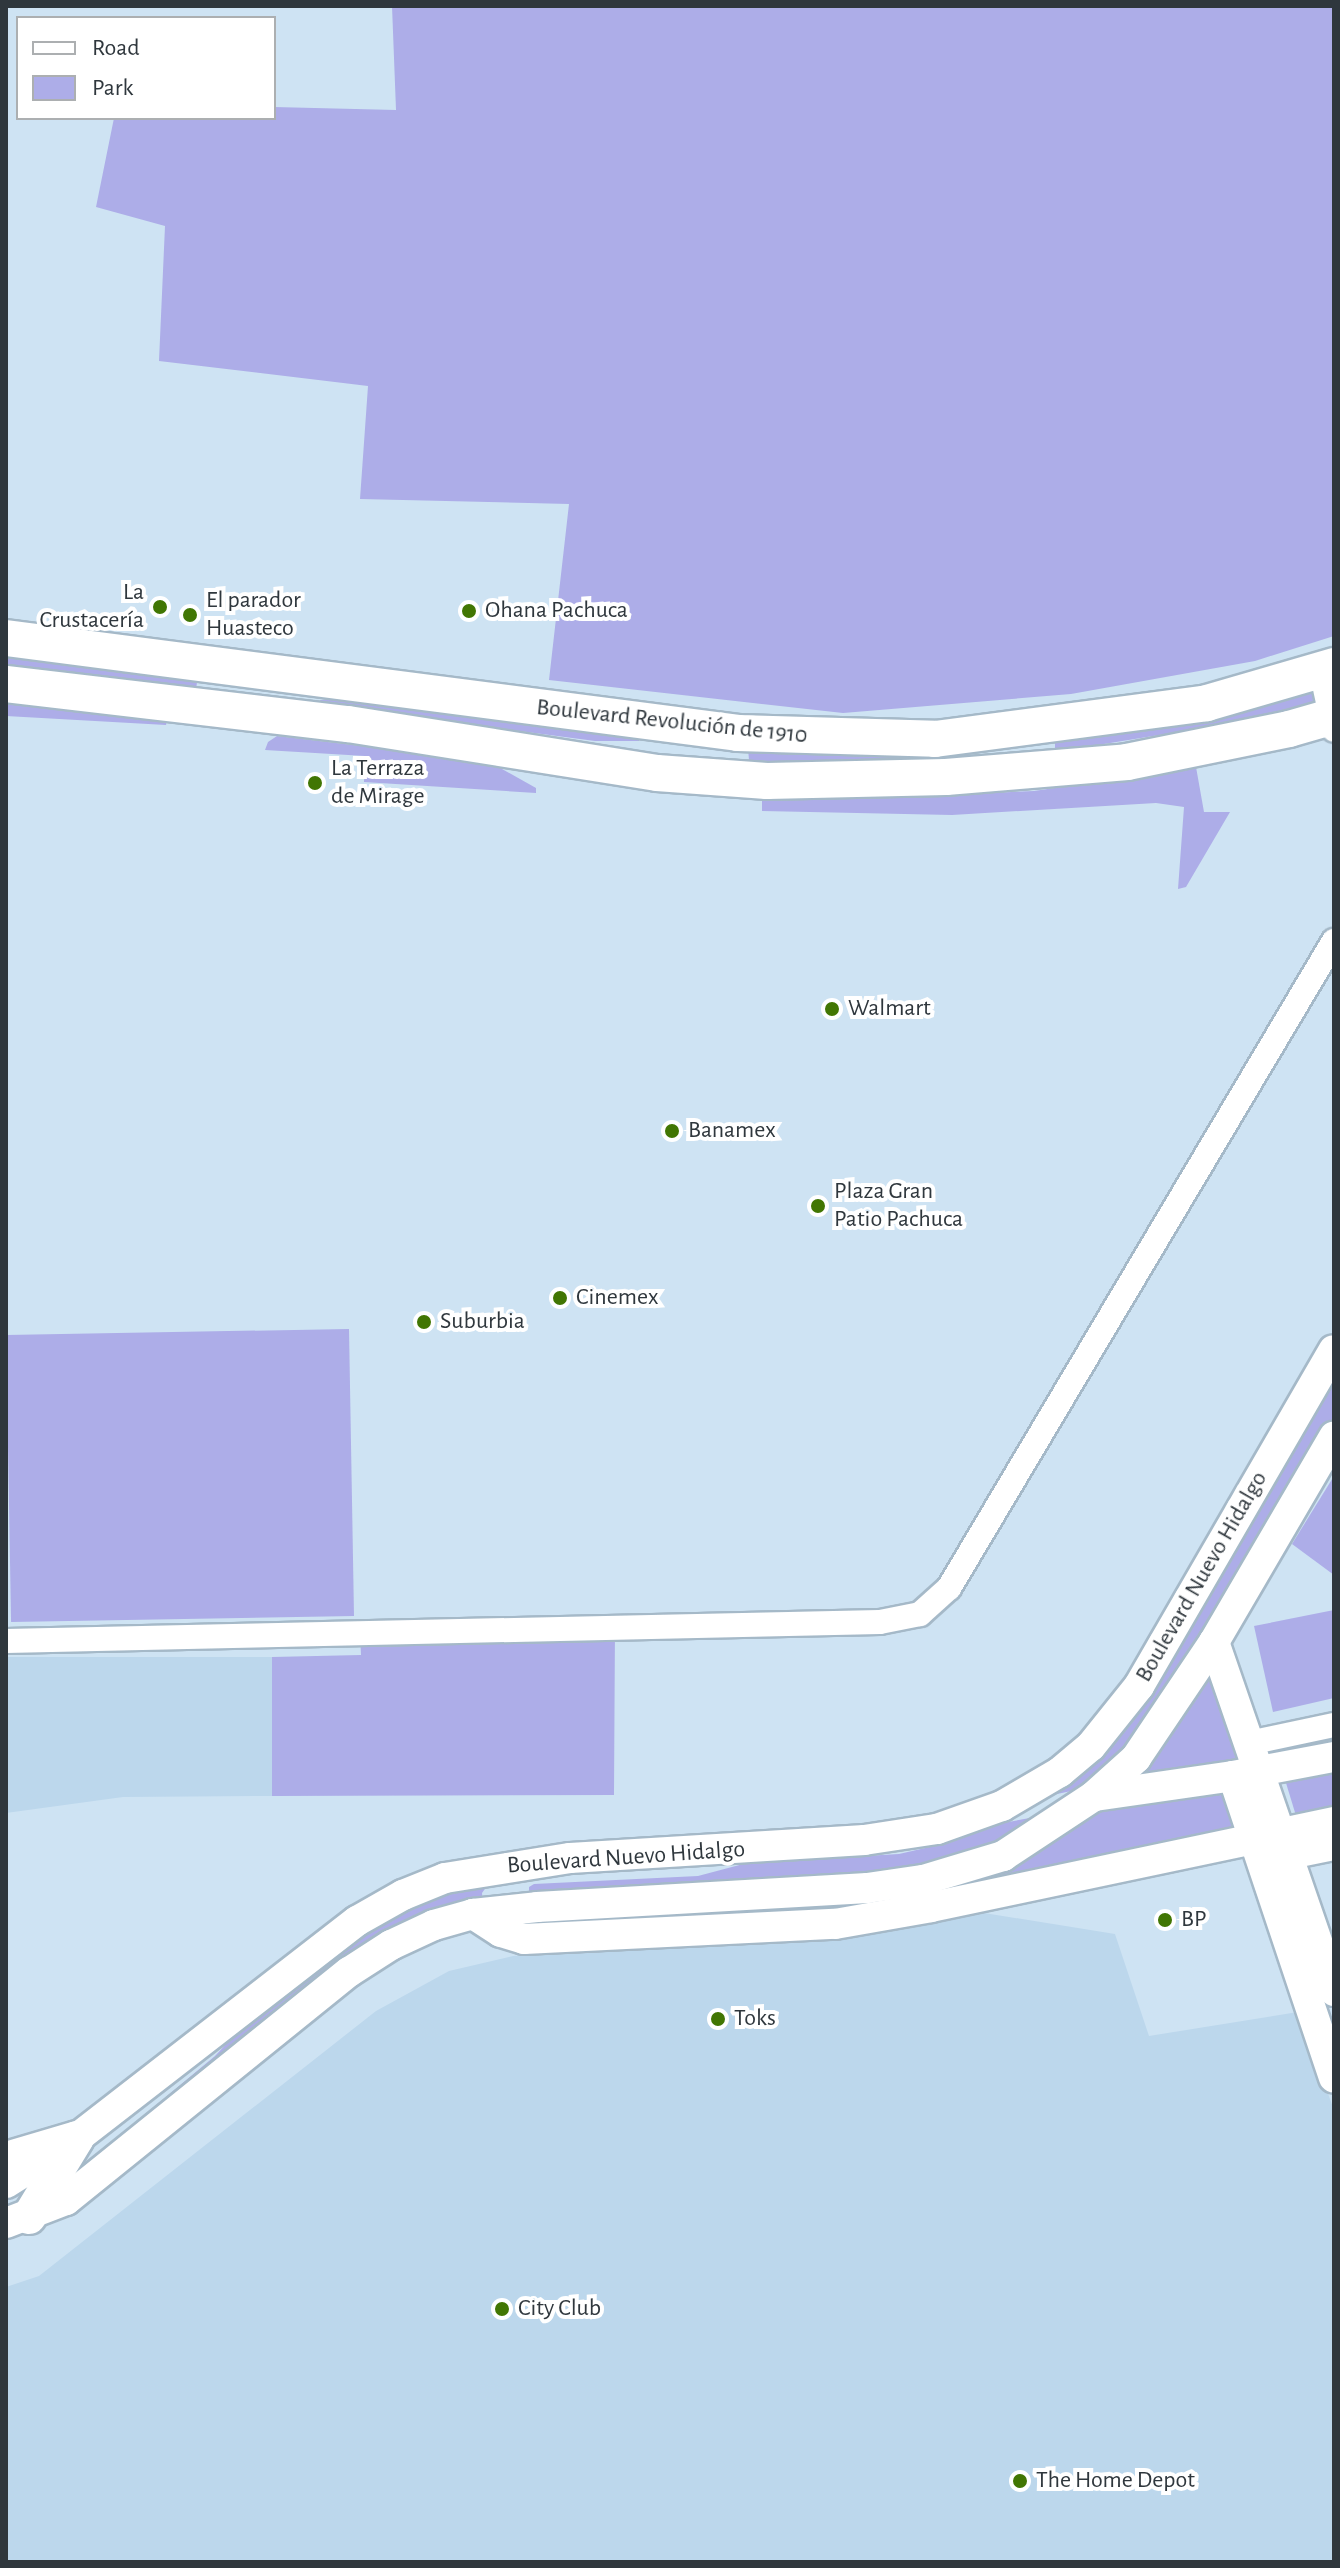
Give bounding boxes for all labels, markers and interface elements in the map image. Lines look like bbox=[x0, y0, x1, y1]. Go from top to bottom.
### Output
legend bbox=[16, 16, 276, 120]
text: Road bbox=[92, 36, 140, 60]
text: Park bbox=[92, 76, 133, 100]
place label: La Crustacería bbox=[39, 579, 144, 635]
place label: El parador Huasteco bbox=[206, 587, 301, 643]
place label: Ohana Pachuca bbox=[485, 597, 628, 625]
marker: La Crustacería bbox=[151, 598, 169, 616]
marker: Ohana Pachuca bbox=[460, 602, 478, 620]
marker: El parador Huasteco bbox=[181, 606, 199, 624]
street label: Boulevard Revolución de 1910 bbox=[535, 693, 809, 751]
place label: La Terraza de Mirage bbox=[331, 755, 425, 811]
marker: La Terraza de Mirage bbox=[306, 774, 324, 792]
place label: Walmart bbox=[848, 995, 931, 1023]
marker: Walmart bbox=[823, 1000, 841, 1018]
place label: Banamex bbox=[688, 1117, 776, 1145]
marker: Banamex bbox=[663, 1122, 681, 1140]
place label: Plaza Gran Patio Pachuca bbox=[834, 1178, 963, 1234]
marker: Plaza Gran Patio Pachuca bbox=[809, 1197, 827, 1215]
place label: Cinemex bbox=[576, 1284, 658, 1312]
marker: Cinemex bbox=[551, 1289, 569, 1307]
place label: Suburbia bbox=[440, 1308, 525, 1336]
marker: Suburbia bbox=[415, 1313, 433, 1331]
street label: Boulevard Nuevo Hidalgo bbox=[1130, 1467, 1274, 1687]
street label: Boulevard Nuevo Hidalgo bbox=[506, 1835, 746, 1881]
place label: BP bbox=[1181, 1906, 1206, 1934]
marker: BP bbox=[1156, 1911, 1174, 1929]
place label: Toks bbox=[734, 2005, 776, 2033]
marker: Toks bbox=[709, 2010, 727, 2028]
place label: City Club bbox=[518, 2295, 601, 2323]
marker: City Club bbox=[493, 2300, 511, 2318]
place label: The Home Depot bbox=[1036, 2467, 1195, 2495]
marker: The Home Depot bbox=[1011, 2472, 1029, 2490]

